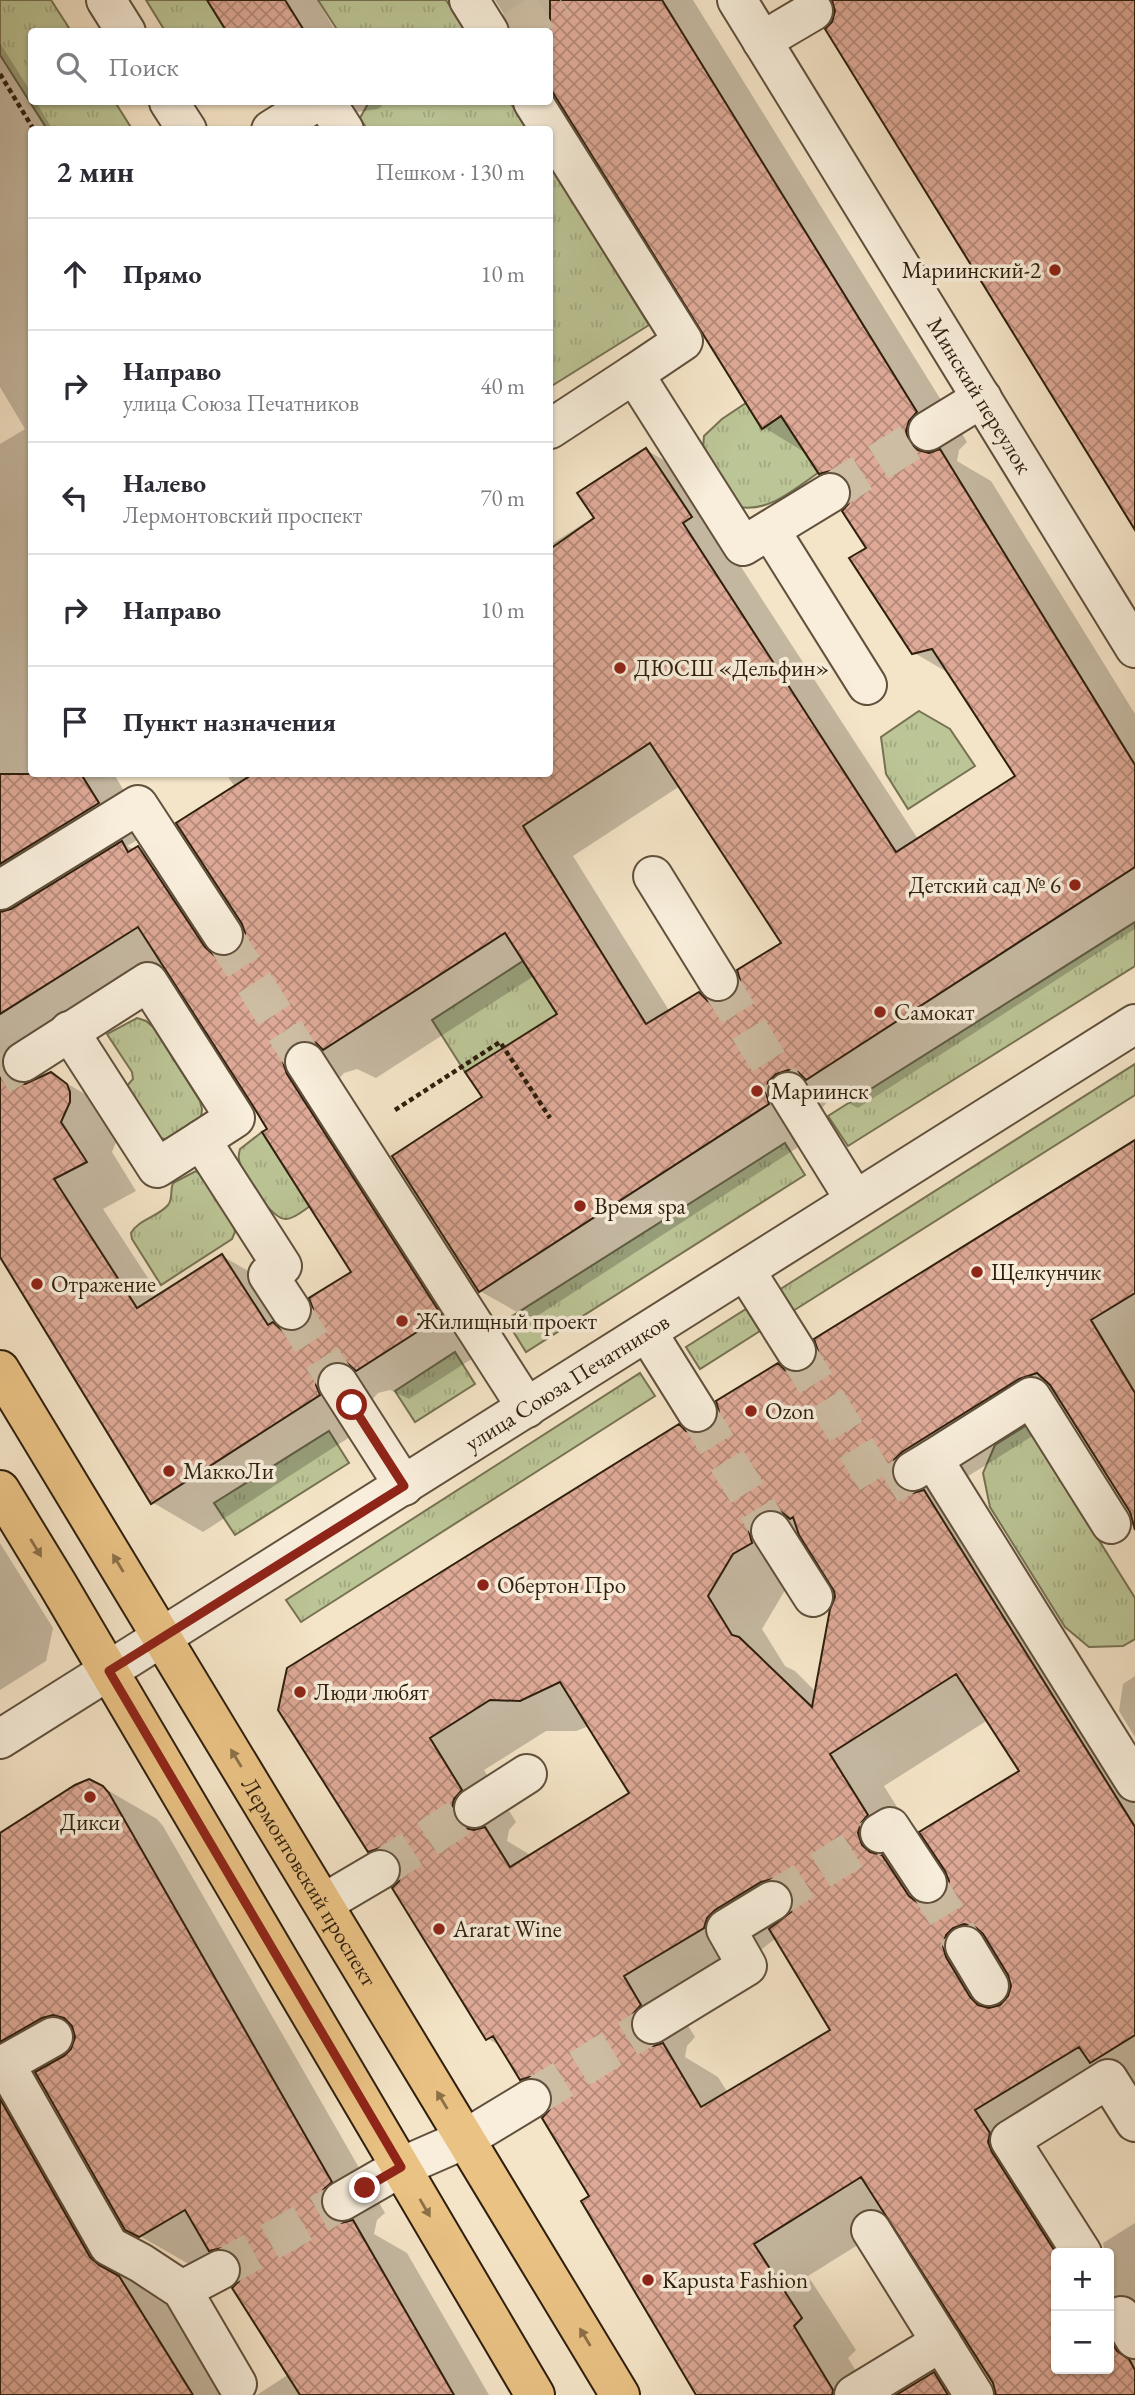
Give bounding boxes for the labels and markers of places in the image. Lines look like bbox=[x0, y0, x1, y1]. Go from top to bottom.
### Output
place label: Мариинский-2 bbox=[902, 255, 1041, 285]
marker: Мариинский-2 bbox=[1047, 262, 1063, 278]
place label: ДЮСШ «Дельфин» bbox=[634, 653, 829, 683]
marker: ДЮСШ «Дельфин» bbox=[612, 660, 628, 676]
place label: Детский сад № 6 bbox=[909, 870, 1061, 900]
marker: Детский сад № 6 bbox=[1067, 877, 1083, 893]
place label: Самокат bbox=[894, 997, 975, 1027]
marker: Самокат bbox=[872, 1004, 888, 1020]
place label: Мариинск bbox=[771, 1076, 869, 1106]
marker: Мариинск bbox=[749, 1083, 765, 1099]
place label: Время spa bbox=[594, 1191, 687, 1221]
marker: Время spa bbox=[572, 1198, 588, 1214]
place label: Щелкунчик bbox=[991, 1257, 1101, 1287]
marker: Щелкунчик bbox=[969, 1264, 985, 1280]
place label: Отражение bbox=[51, 1269, 156, 1299]
marker: Отражение bbox=[29, 1276, 45, 1292]
place label: Жилищный проект bbox=[415, 1306, 597, 1336]
marker: Жилищный проект bbox=[394, 1313, 410, 1329]
place label: Ozon bbox=[765, 1396, 815, 1426]
marker: Ozon bbox=[743, 1403, 759, 1419]
place label: МаккоЛи bbox=[183, 1456, 274, 1486]
marker: МаккоЛи bbox=[161, 1463, 177, 1479]
place label: Обертон Про bbox=[497, 1570, 626, 1600]
marker: Обертон Про bbox=[475, 1577, 491, 1593]
place label: Люди любят bbox=[314, 1677, 429, 1707]
marker: Люди любят bbox=[292, 1684, 308, 1700]
marker: Дикси bbox=[82, 1789, 98, 1805]
place label: Дикси bbox=[60, 1807, 120, 1837]
place label: Ararat Wine bbox=[452, 1914, 562, 1944]
marker: Ararat Wine bbox=[431, 1921, 447, 1937]
place label: Kapusta Fashion bbox=[662, 2265, 808, 2295]
marker: Kapusta Fashion bbox=[640, 2272, 656, 2288]

